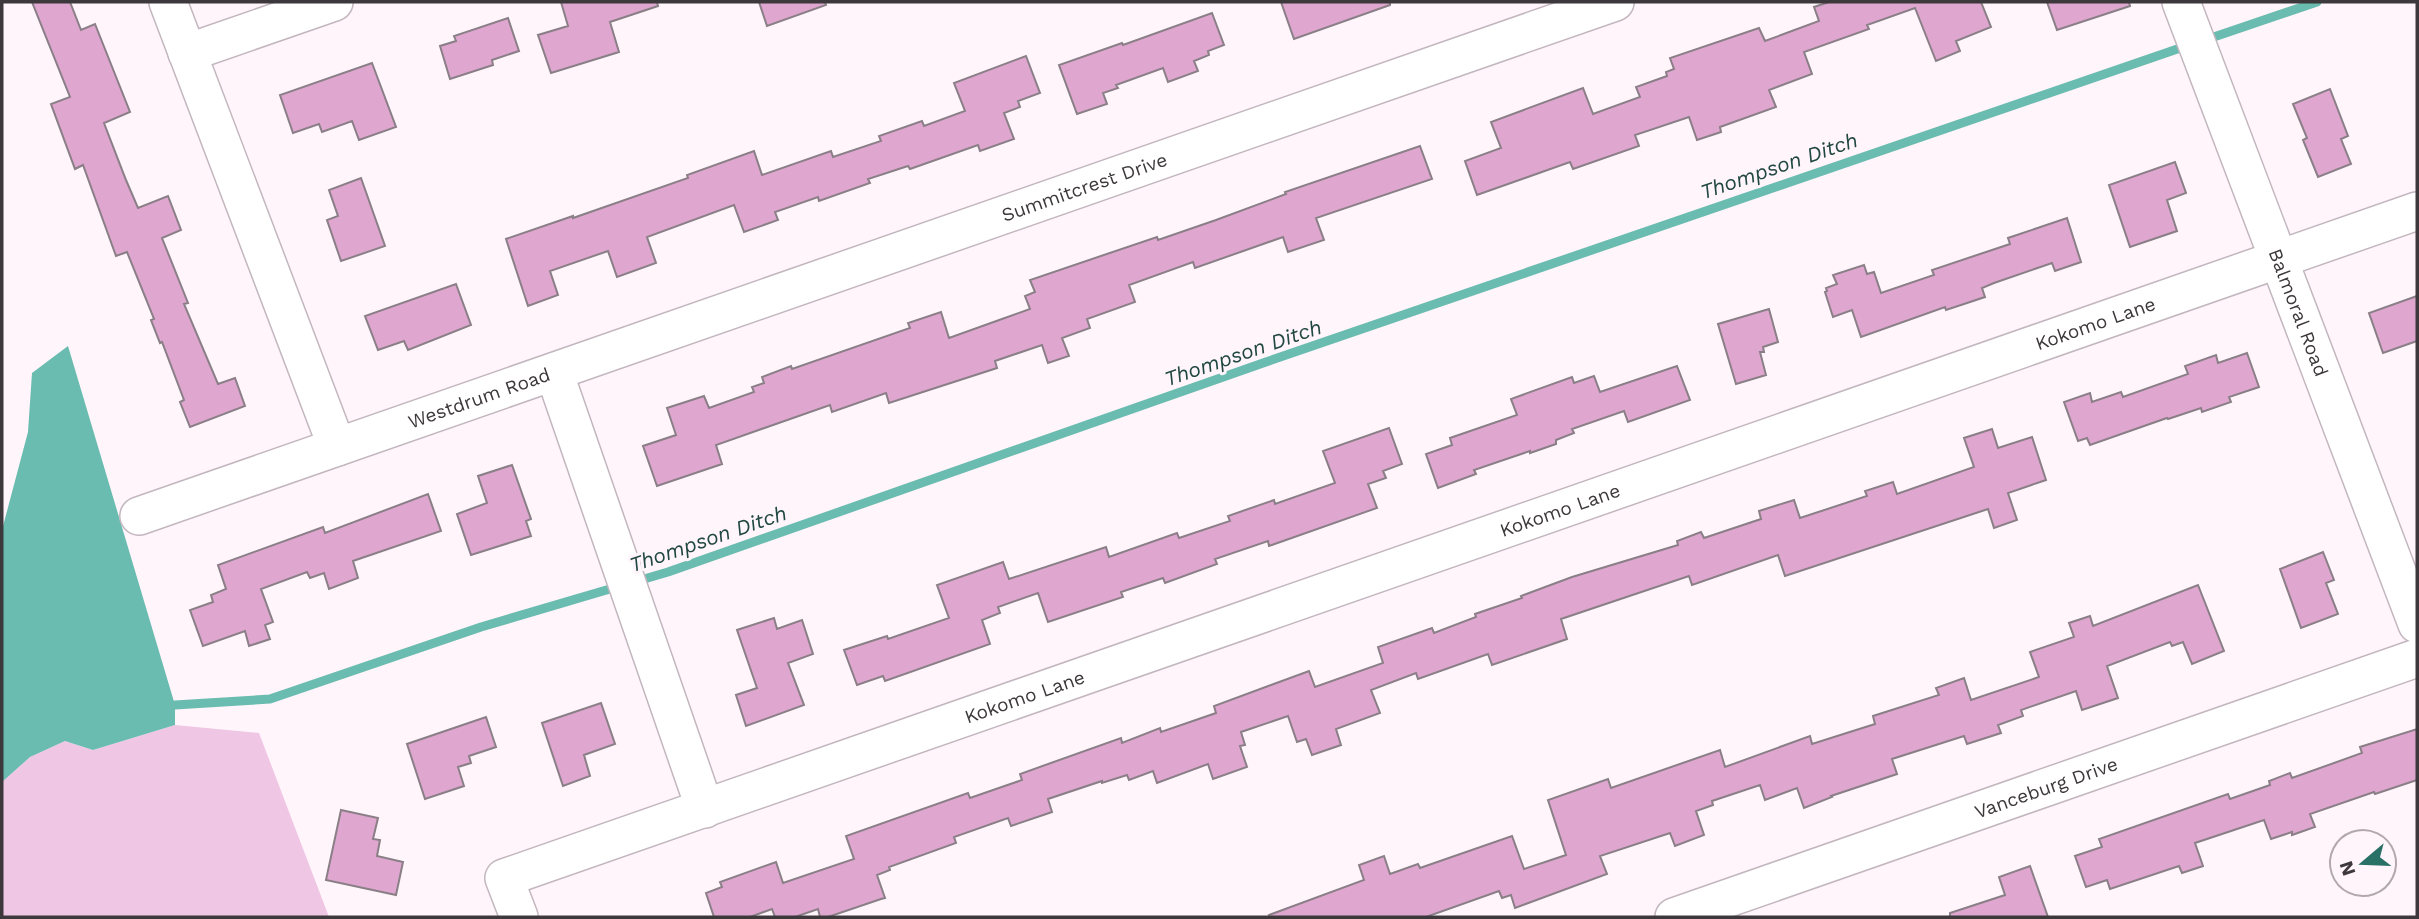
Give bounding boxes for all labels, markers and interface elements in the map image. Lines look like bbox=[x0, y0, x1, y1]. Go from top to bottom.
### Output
water label: Thompson Ditch bbox=[1697, 127, 1861, 204]
street label: Summitcrest Drive bbox=[999, 148, 1170, 227]
street label: Balmoral Road bbox=[2264, 245, 2333, 380]
street label: Kokomo Lane bbox=[2032, 292, 2159, 355]
water label: Thompson Ditch bbox=[1161, 314, 1325, 391]
street label: Westdrum Road bbox=[405, 363, 553, 433]
street label: Kokomo Lane bbox=[1497, 479, 1623, 542]
water label: Thompson Ditch bbox=[626, 500, 790, 577]
street label: Kokomo Lane bbox=[961, 665, 1088, 729]
street label: Vanceburg Drive bbox=[1972, 752, 2121, 823]
north arrow bbox=[2328, 828, 2398, 898]
text: N bbox=[2334, 858, 2361, 879]

